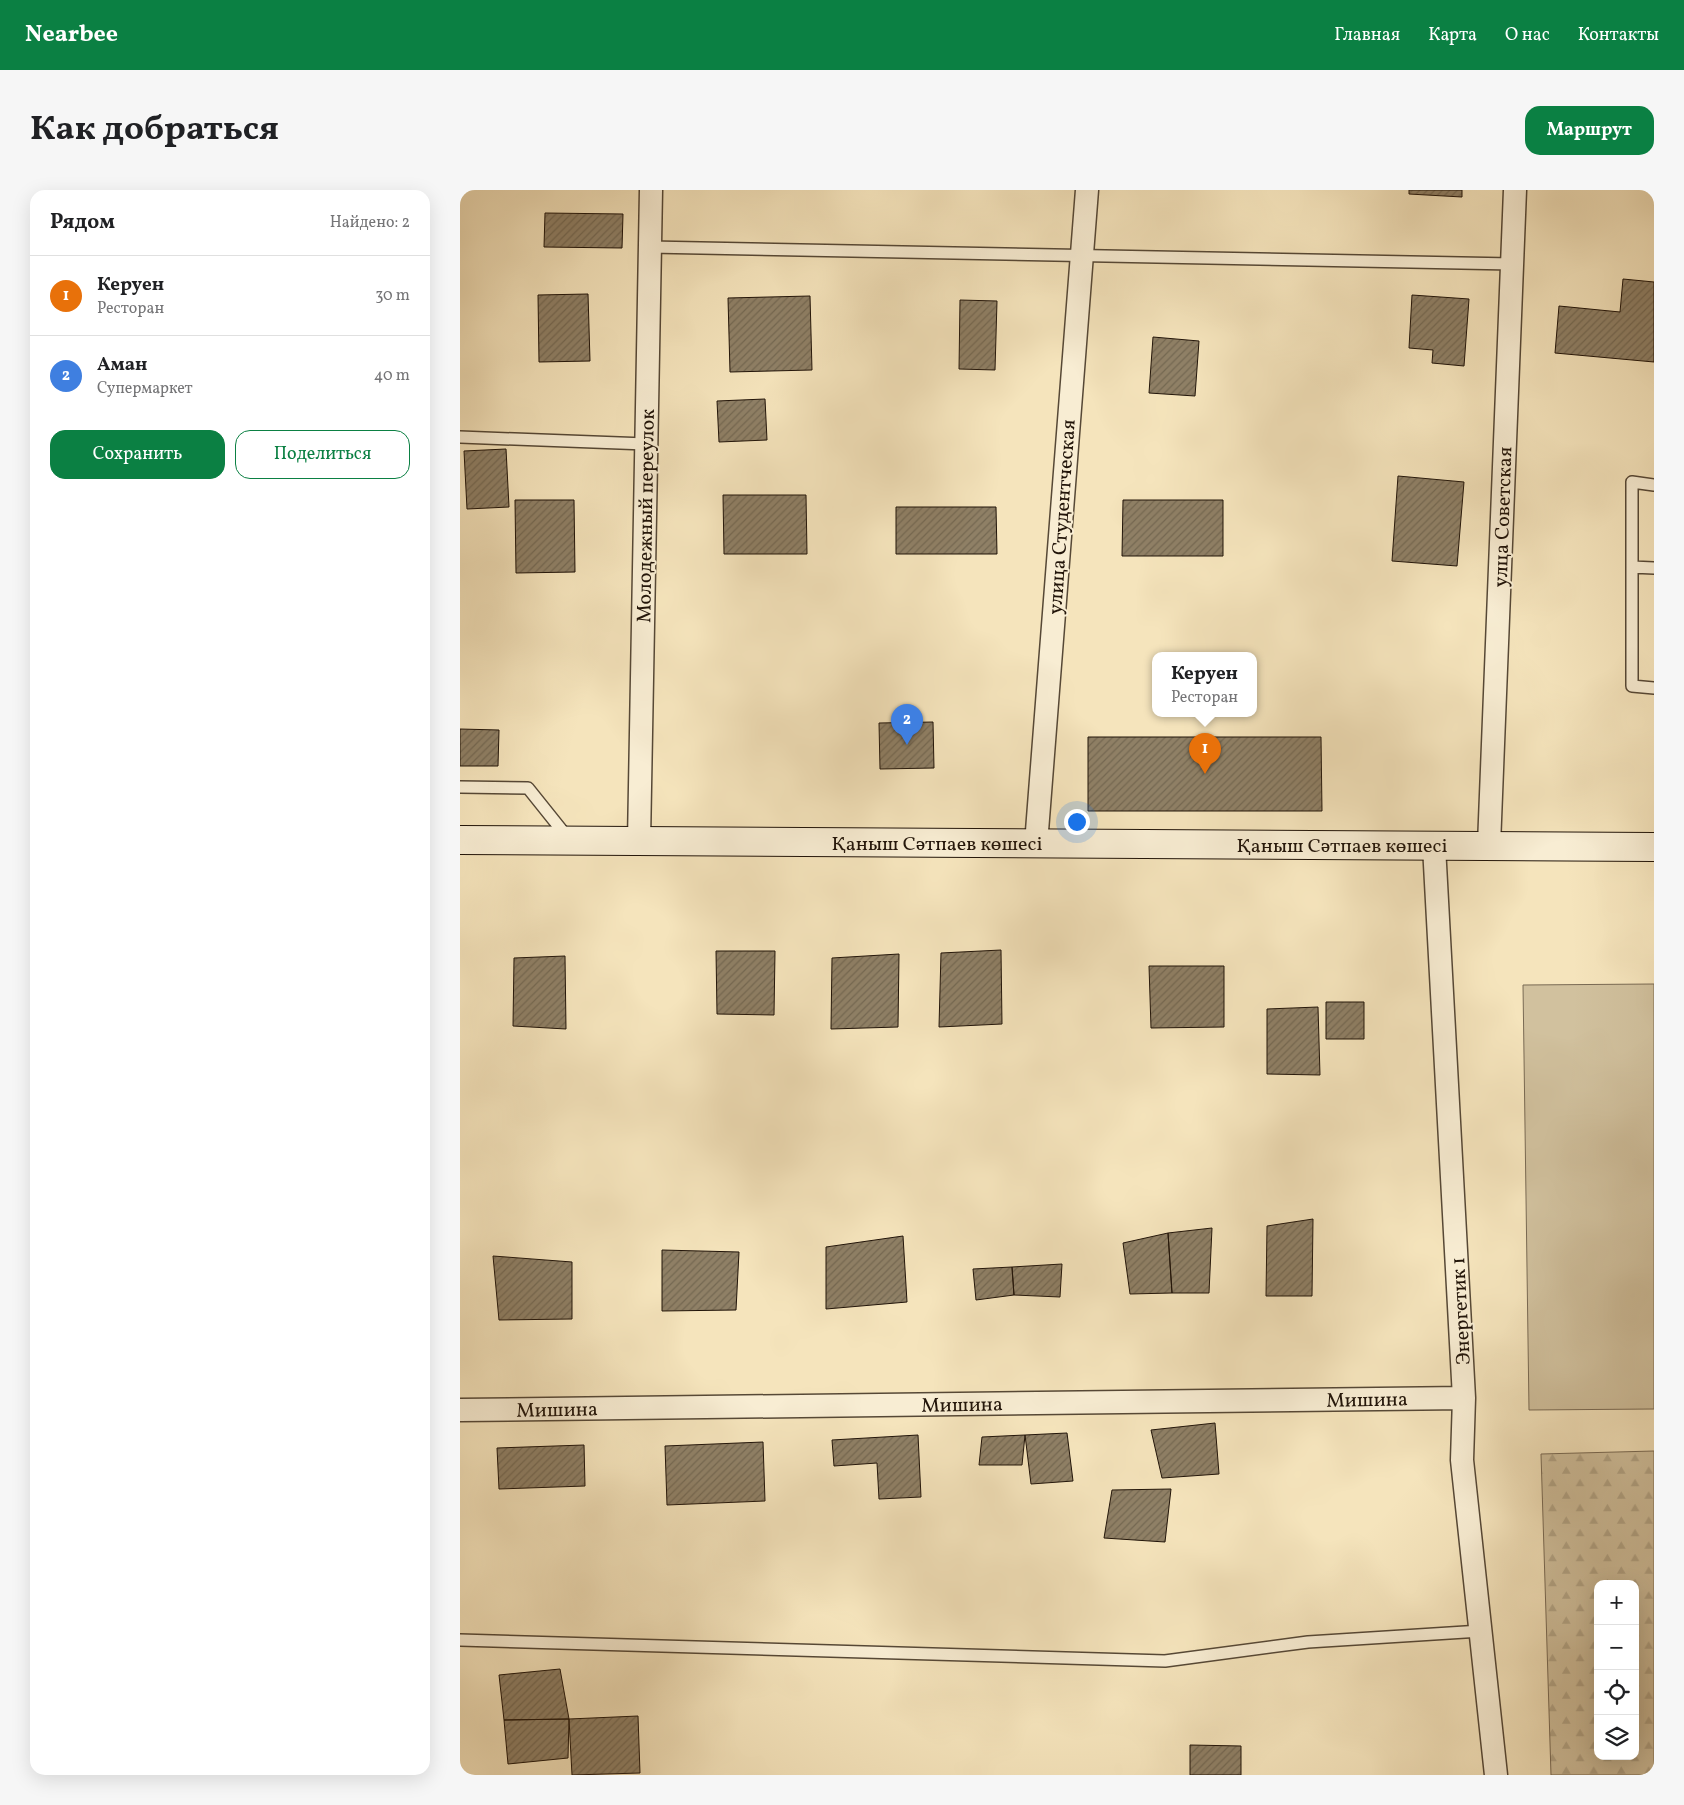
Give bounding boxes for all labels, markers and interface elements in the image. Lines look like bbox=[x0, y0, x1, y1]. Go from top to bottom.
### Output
text: Nearbee bbox=[25, 18, 118, 52]
text: Главная bbox=[1334, 23, 1400, 48]
text: Карта bbox=[1428, 23, 1477, 48]
text: О нас bbox=[1505, 23, 1550, 48]
text: Контакты bbox=[1578, 23, 1659, 48]
text: Как добраться bbox=[30, 106, 279, 154]
button: Маршрут bbox=[1525, 106, 1654, 155]
text: Рядом bbox=[50, 208, 115, 237]
text: Найдено: 2 bbox=[330, 212, 410, 234]
text: Керуен bbox=[97, 272, 164, 298]
text: 1 bbox=[63, 285, 69, 307]
text: 30 m bbox=[375, 285, 410, 307]
text: Ресторан bbox=[97, 298, 164, 320]
text: Аман bbox=[97, 352, 147, 378]
text: 2 bbox=[62, 365, 70, 387]
text: 40 m bbox=[374, 365, 410, 387]
text: Супермаркет bbox=[97, 378, 193, 400]
street label: Молодежный переулок bbox=[631, 409, 663, 623]
street label: улица Студентческая bbox=[1042, 419, 1084, 616]
button: Сохранить bbox=[50, 430, 225, 479]
button: Поделиться bbox=[235, 430, 410, 479]
street label: улца Советская bbox=[1488, 446, 1520, 588]
popup bbox=[1152, 652, 1257, 717]
text: Керуен bbox=[1171, 661, 1238, 687]
text: Ресторан bbox=[1171, 687, 1238, 709]
pin: 2 bbox=[891, 704, 923, 745]
pin: 1 bbox=[1189, 733, 1221, 774]
your location bbox=[1064, 809, 1090, 835]
street label: Қаныш Сәтпаев көшесі bbox=[832, 831, 1042, 859]
street label: Қаныш Сәтпаев көшесі bbox=[1237, 833, 1447, 861]
street label: Энергетик 1 bbox=[1445, 1256, 1479, 1366]
street label: Мишина bbox=[1326, 1386, 1408, 1416]
street label: Мишина bbox=[921, 1391, 1003, 1421]
street label: Мишина bbox=[516, 1396, 598, 1426]
map controls bbox=[1594, 1580, 1639, 1760]
button: + bbox=[1594, 1580, 1639, 1625]
button: − bbox=[1594, 1625, 1639, 1670]
button: locate bbox=[1594, 1670, 1639, 1715]
button: layers bbox=[1594, 1715, 1639, 1760]

